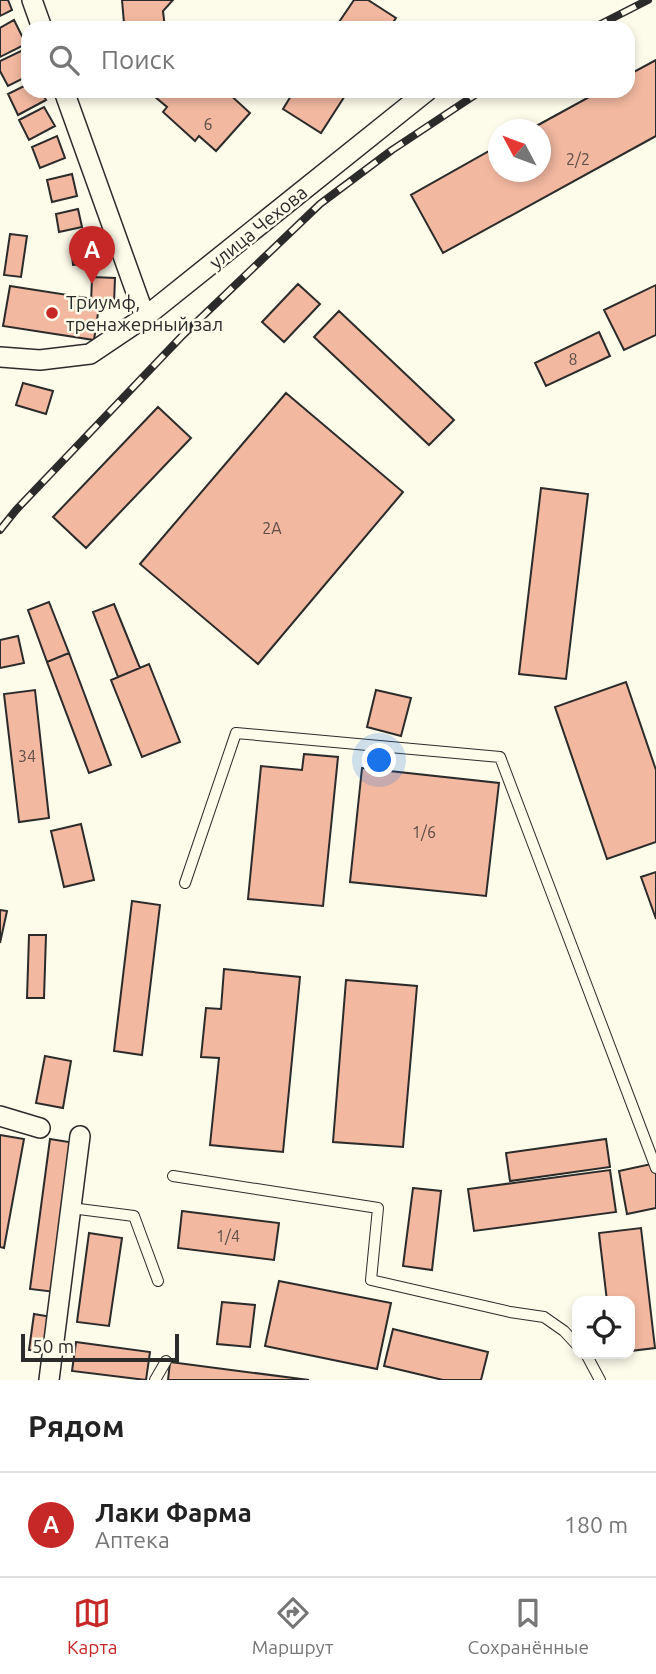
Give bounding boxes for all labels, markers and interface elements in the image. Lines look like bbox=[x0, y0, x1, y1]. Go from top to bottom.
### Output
search box bbox=[21, 21, 635, 98]
icon: search bbox=[45, 41, 83, 79]
text: Поиск bbox=[101, 45, 175, 74]
house number: 6 bbox=[203, 115, 213, 133]
north arrow bbox=[488, 119, 551, 182]
house number: 2/2 bbox=[566, 150, 590, 168]
street label: улица Чехова bbox=[205, 181, 311, 273]
pin: A bbox=[69, 226, 115, 284]
place label: Триумф, тренажерный зал bbox=[66, 291, 223, 335]
marker: Триумф, тренажерный зал bbox=[44, 305, 60, 321]
house number: 8 bbox=[568, 350, 578, 368]
house number: 2А bbox=[262, 519, 282, 537]
your location bbox=[362, 743, 396, 777]
house number: 34 bbox=[18, 747, 36, 765]
house number: 1/6 bbox=[412, 823, 436, 841]
house number: 1/4 bbox=[216, 1227, 240, 1245]
map controls bbox=[572, 1296, 635, 1359]
button: locate bbox=[572, 1296, 635, 1359]
scale bar bbox=[21, 1331, 178, 1363]
text: 50 m bbox=[32, 1335, 74, 1357]
text: Рядом bbox=[28, 1409, 124, 1443]
text: Лаки Фарма bbox=[95, 1498, 252, 1527]
text: A bbox=[43, 1512, 59, 1537]
text: 180 m bbox=[564, 1512, 628, 1537]
text: Аптека bbox=[95, 1527, 170, 1552]
tab: Карта bbox=[67, 1594, 118, 1658]
tab: Маршрут bbox=[252, 1594, 334, 1658]
tab: Сохранённые bbox=[468, 1594, 589, 1658]

